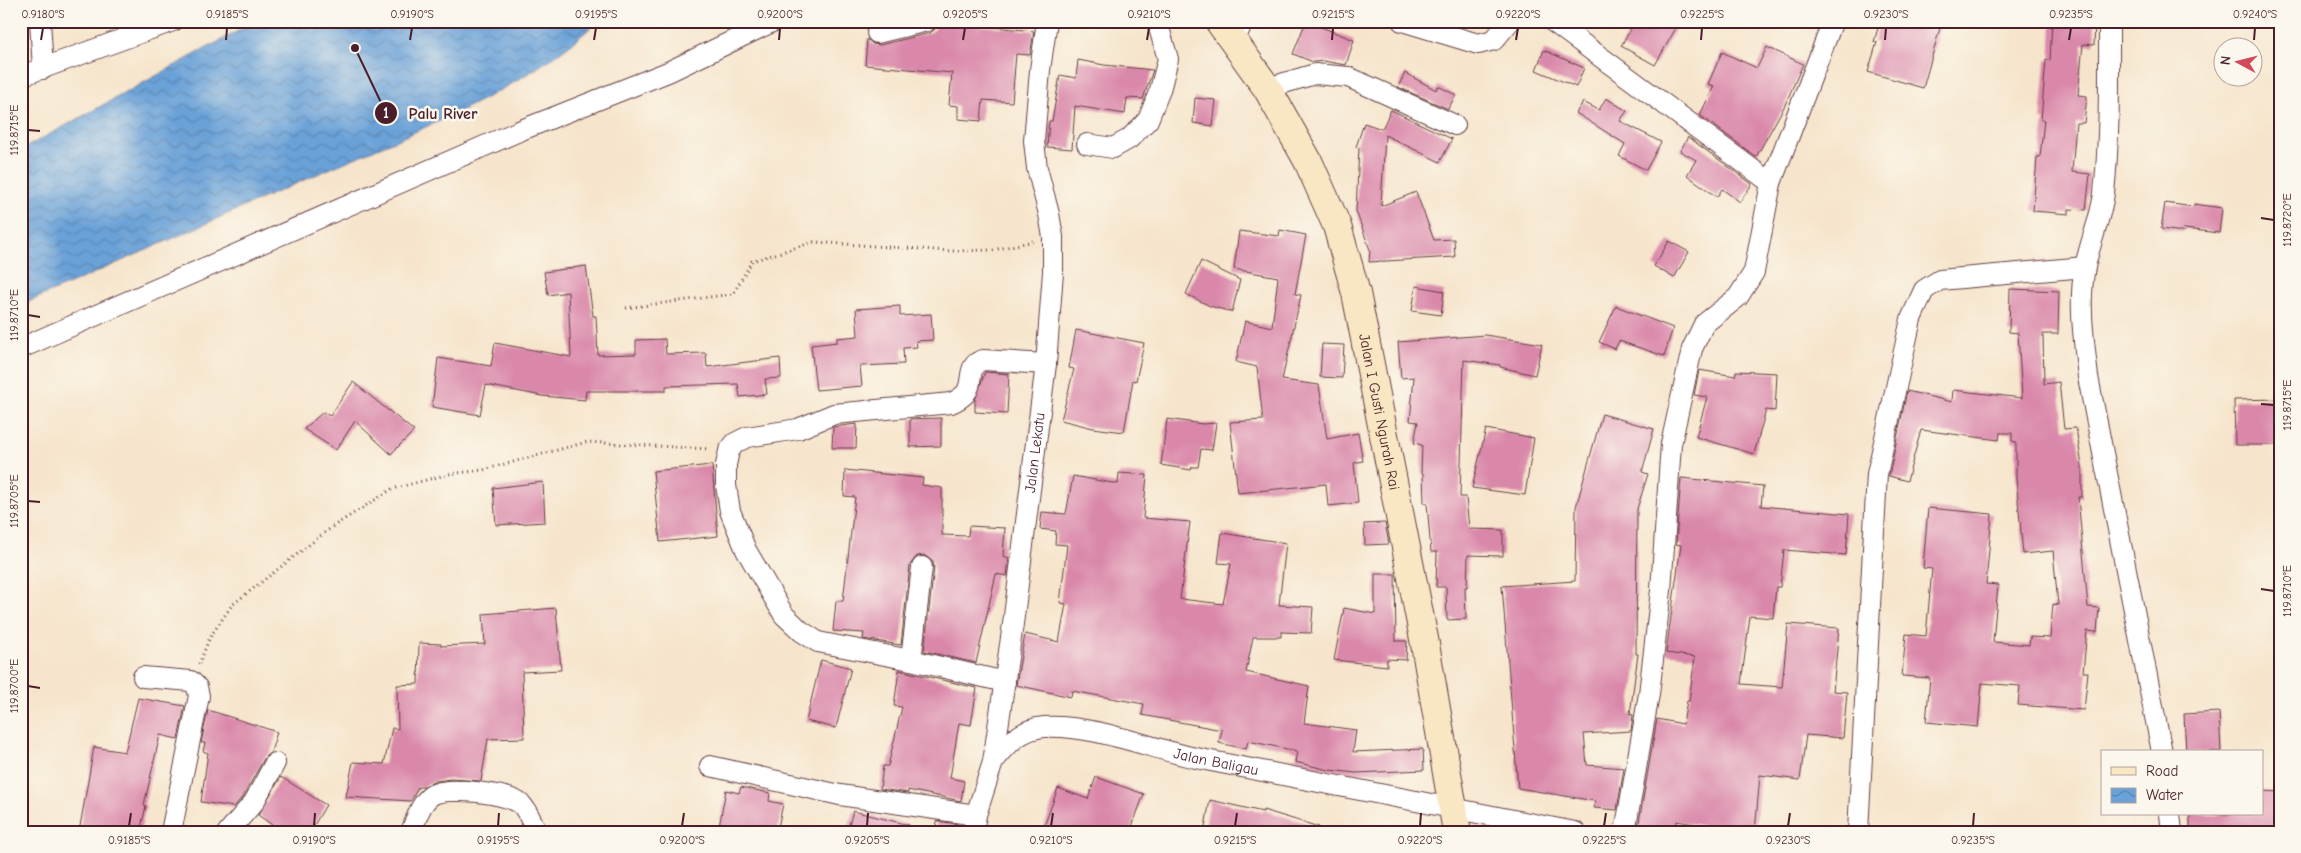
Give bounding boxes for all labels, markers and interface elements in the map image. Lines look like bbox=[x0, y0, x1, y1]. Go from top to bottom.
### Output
text: 0.9180°S bbox=[21, 7, 65, 21]
text: 0.9185°S bbox=[206, 7, 249, 21]
text: 0.9190°S bbox=[390, 7, 434, 21]
text: 0.9195°S bbox=[575, 7, 618, 21]
text: 0.9200°S bbox=[757, 7, 803, 21]
text: 0.9205°S bbox=[942, 7, 988, 21]
text: 0.9210°S bbox=[1127, 7, 1171, 21]
text: 0.9215°S bbox=[1312, 7, 1355, 21]
text: 0.9220°S bbox=[1496, 7, 1541, 21]
text: 0.9225°S bbox=[1680, 7, 1724, 21]
text: 0.9230°S bbox=[1864, 7, 1909, 21]
text: 0.9235°S bbox=[2049, 7, 2093, 21]
text: 0.9240°S bbox=[2233, 7, 2278, 21]
north arrow bbox=[2214, 38, 2264, 88]
text: N bbox=[2217, 55, 2235, 66]
callout: Palu River bbox=[374, 97, 488, 128]
text: 119.8715°E bbox=[7, 104, 21, 156]
text: 1 bbox=[383, 104, 389, 122]
text: Palu River bbox=[409, 105, 478, 123]
text: 119.8720°E bbox=[2280, 193, 2294, 247]
text: 119.8710°E bbox=[7, 289, 21, 341]
street label: Jalan I Gusti Ngurah Rai bbox=[1355, 332, 1404, 492]
text: 119.8715°E bbox=[2280, 379, 2294, 431]
street label: Jalan Lekatu bbox=[1021, 412, 1049, 494]
text: 119.8705°E bbox=[7, 474, 21, 528]
text: 119.8710°E bbox=[2280, 565, 2294, 617]
text: 119.8700°E bbox=[7, 659, 21, 713]
street label: Jalan Baligau bbox=[1172, 744, 1260, 779]
legend bbox=[2101, 750, 2264, 816]
text: Road bbox=[2146, 762, 2178, 780]
text: Water bbox=[2146, 786, 2183, 804]
text: 0.9185°S bbox=[108, 833, 151, 847]
text: 0.9190°S bbox=[292, 833, 336, 847]
text: 0.9195°S bbox=[477, 833, 520, 847]
text: 0.9200°S bbox=[659, 833, 705, 847]
text: 0.9205°S bbox=[844, 833, 890, 847]
text: 0.9210°S bbox=[1029, 833, 1073, 847]
text: 0.9215°S bbox=[1214, 833, 1257, 847]
text: 0.9220°S bbox=[1398, 833, 1443, 847]
text: 0.9225°S bbox=[1582, 833, 1626, 847]
text: 0.9230°S bbox=[1766, 833, 1811, 847]
text: 0.9235°S bbox=[1951, 833, 1995, 847]

